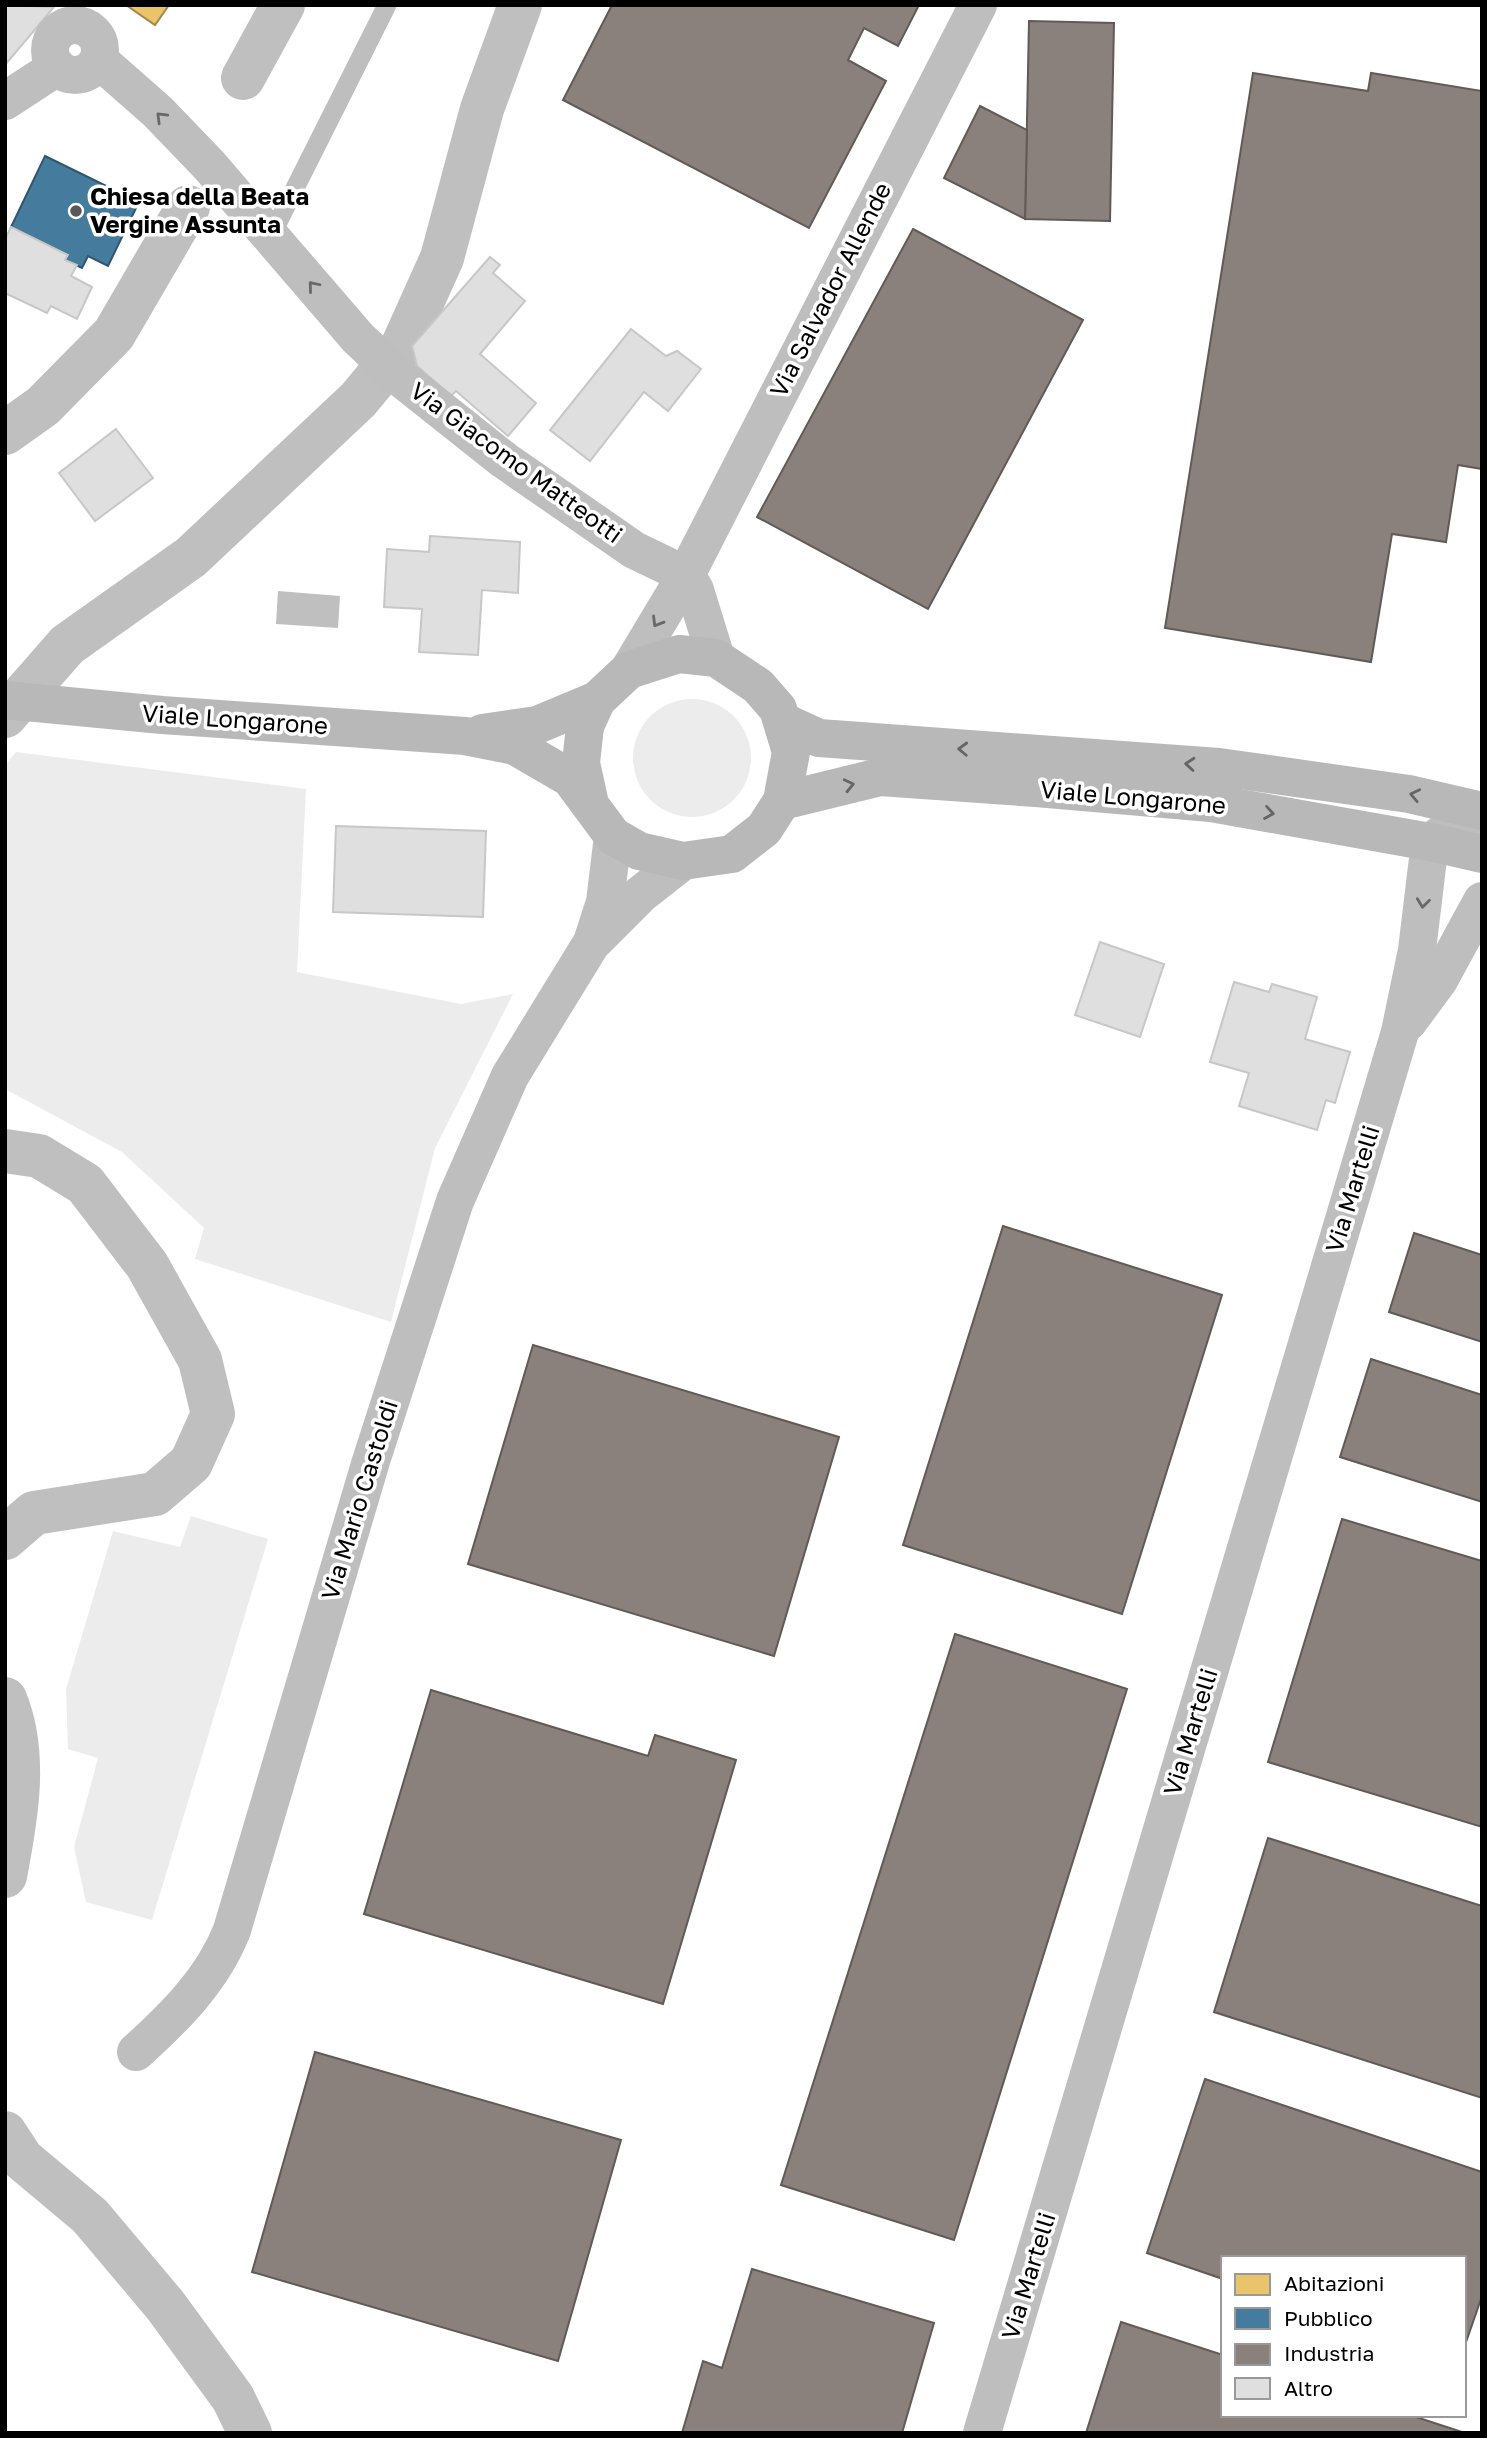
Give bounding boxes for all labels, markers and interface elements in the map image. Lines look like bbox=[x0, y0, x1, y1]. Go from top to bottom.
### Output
one-way arrow bbox=[157, 112, 170, 125]
street label: Via Salvador Allende bbox=[763, 177, 896, 402]
place label: Chiesa della Beata Vergine Assunta bbox=[90, 181, 309, 238]
marker: Chiesa della Beata Vergine Assunta bbox=[68, 203, 84, 219]
one-way arrow bbox=[309, 281, 321, 294]
street label: Via Giacomo Matteotti bbox=[405, 375, 628, 548]
one-way arrow bbox=[652, 615, 665, 628]
street label: Viale Longarone bbox=[141, 698, 329, 739]
one-way arrow bbox=[957, 741, 968, 756]
one-way arrow bbox=[1184, 757, 1195, 772]
street label: Viale Longarone bbox=[1039, 774, 1227, 819]
one-way arrow bbox=[842, 778, 854, 793]
one-way arrow bbox=[1409, 789, 1421, 804]
one-way arrow bbox=[1263, 805, 1275, 820]
one-way arrow bbox=[1416, 897, 1431, 908]
street label: Via Martelli bbox=[1318, 1121, 1385, 1256]
street label: Via Mario Castoldi bbox=[314, 1396, 403, 1603]
street label: Via Martelli bbox=[1156, 1664, 1223, 1799]
street label: Via Martelli bbox=[994, 2208, 1061, 2343]
legend bbox=[1221, 2256, 1466, 2417]
text: Abitazioni bbox=[1284, 2270, 1384, 2296]
text: Pubblico bbox=[1284, 2305, 1373, 2331]
text: Industria bbox=[1284, 2340, 1374, 2366]
text: Altro bbox=[1284, 2375, 1333, 2401]

